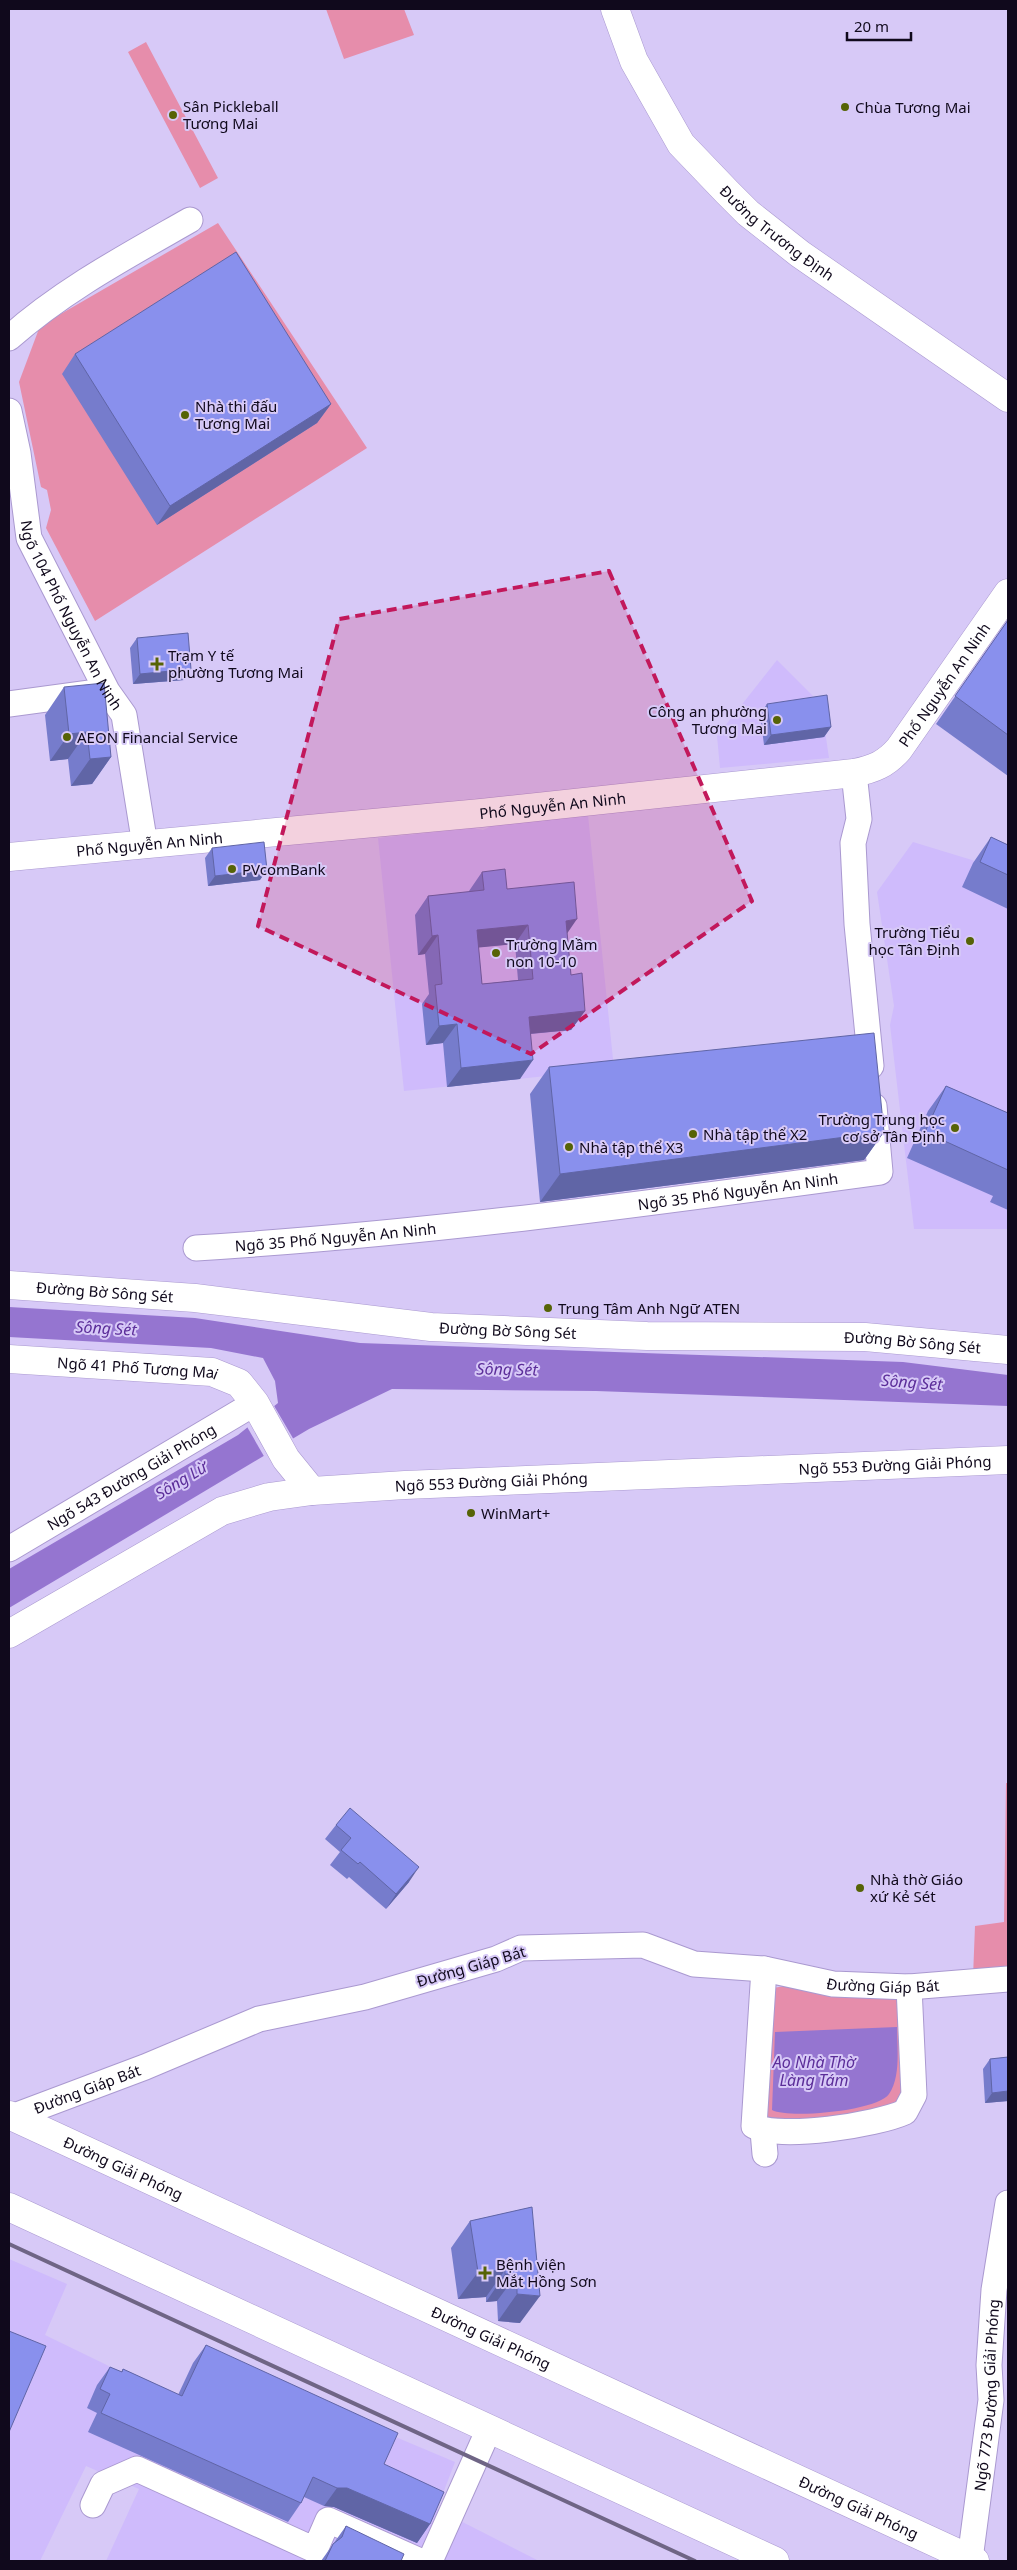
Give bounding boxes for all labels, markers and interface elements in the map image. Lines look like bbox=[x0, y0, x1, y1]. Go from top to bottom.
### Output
scale bar bbox=[847, 10, 911, 42]
text: 20 m bbox=[854, 16, 889, 36]
place label: Sân Pickleball Tương Mai bbox=[183, 96, 279, 133]
place label: Chùa Tương Mai bbox=[855, 97, 971, 117]
marker: Chùa Tương Mai bbox=[839, 101, 851, 113]
marker: Sân Pickleball Tương Mai bbox=[167, 109, 179, 121]
street label: Đường Trương Định bbox=[716, 181, 838, 285]
place label: Nhà thi đấu Tương Mai bbox=[195, 396, 277, 433]
marker: Nhà thi đấu Tương Mai bbox=[179, 409, 191, 421]
street label: Ngõ 104 Phố Nguyễn An Ninh bbox=[17, 519, 127, 714]
street label: Phố Nguyễn An Ninh bbox=[894, 618, 994, 751]
place label: Trạm Y tế phường Tương Mai bbox=[168, 645, 303, 682]
marker: Trạm Y tế phường Tương Mai bbox=[150, 657, 164, 671]
place label: Công an phường Tương Mai bbox=[648, 701, 767, 738]
marker: Công an phường Tương Mai bbox=[771, 714, 783, 726]
place label: AEON Financial Service bbox=[77, 727, 238, 747]
marker: AEON Financial Service bbox=[61, 731, 73, 743]
street label: Phố Nguyễn An Ninh bbox=[478, 788, 627, 823]
street label: Phố Nguyễn An Ninh bbox=[75, 827, 224, 861]
place label: PVcomBank bbox=[242, 859, 326, 879]
marker: PVcomBank bbox=[226, 863, 238, 875]
place label: Trường Tiểu học Tân Định bbox=[868, 922, 960, 959]
place label: Trường Mầm non 10-10 bbox=[506, 934, 598, 971]
marker: Trường Tiểu học Tân Định bbox=[964, 935, 976, 947]
marker: Trường Mầm non 10-10 bbox=[490, 947, 502, 959]
place label: Trường Trung học cơ sở Tân Định bbox=[818, 1109, 945, 1146]
marker: Trường Trung học cơ sở Tân Định bbox=[949, 1122, 961, 1134]
place label: Nhà tập thể X2 bbox=[703, 1124, 807, 1144]
marker: Nhà tập thể X2 bbox=[687, 1128, 699, 1140]
place label: Nhà tập thể X3 bbox=[579, 1137, 683, 1157]
marker: Nhà tập thể X3 bbox=[563, 1141, 575, 1153]
street label: Ngõ 35 Phố Nguyễn An Ninh bbox=[637, 1168, 839, 1214]
street label: Ngõ 35 Phố Nguyễn An Ninh bbox=[234, 1218, 437, 1255]
street label: Đường Bờ Sông Sét bbox=[35, 1277, 175, 1307]
place label: Trung Tâm Anh Ngữ ATEN bbox=[558, 1298, 740, 1318]
marker: Trung Tâm Anh Ngữ ATEN bbox=[542, 1302, 554, 1314]
water label: Sông Sét bbox=[75, 1315, 138, 1341]
street label: Đường Bờ Sông Sét bbox=[439, 1317, 577, 1343]
street label: Đường Bờ Sông Sét bbox=[844, 1327, 982, 1358]
street label: Ngõ 41 Phố Tương Mai bbox=[57, 1352, 222, 1384]
water label: Sông Sét bbox=[476, 1357, 538, 1381]
water label: Sông Sét bbox=[881, 1369, 944, 1395]
street label: Ngõ 543 Đường Giải Phóng bbox=[43, 1419, 219, 1534]
street label: Ngõ 553 Đường Giải Phóng bbox=[798, 1451, 992, 1479]
water label: Sông Lừ bbox=[151, 1455, 213, 1504]
street label: Ngõ 553 Đường Giải Phóng bbox=[394, 1467, 588, 1496]
place label: WinMart+ bbox=[481, 1503, 550, 1523]
marker: WinMart+ bbox=[465, 1507, 477, 1519]
place label: Nhà thờ Giáo xứ Kẻ Sét bbox=[870, 1869, 963, 1906]
marker: Nhà thờ Giáo xứ Kẻ Sét bbox=[854, 1882, 866, 1894]
street label: Đường Giáp Bát bbox=[414, 1941, 528, 1991]
street label: Đường Giáp Bát bbox=[825, 1973, 941, 1997]
water label: Ao Nhà Thờ Làng Tám bbox=[772, 2051, 857, 2091]
street label: Đường Giáp Bát bbox=[31, 2059, 144, 2118]
street label: Đường Giải Phóng bbox=[60, 2132, 186, 2204]
place label: Bệnh viện Mắt Hồng Sơn bbox=[496, 2254, 597, 2291]
marker: Bệnh viện Mắt Hồng Sơn bbox=[478, 2266, 492, 2280]
street label: Ngõ 773 Đường Giải Phóng bbox=[969, 2298, 1003, 2492]
street label: Đường Giải Phóng bbox=[428, 2301, 554, 2374]
street label: Đường Giải Phóng bbox=[796, 2471, 922, 2544]

